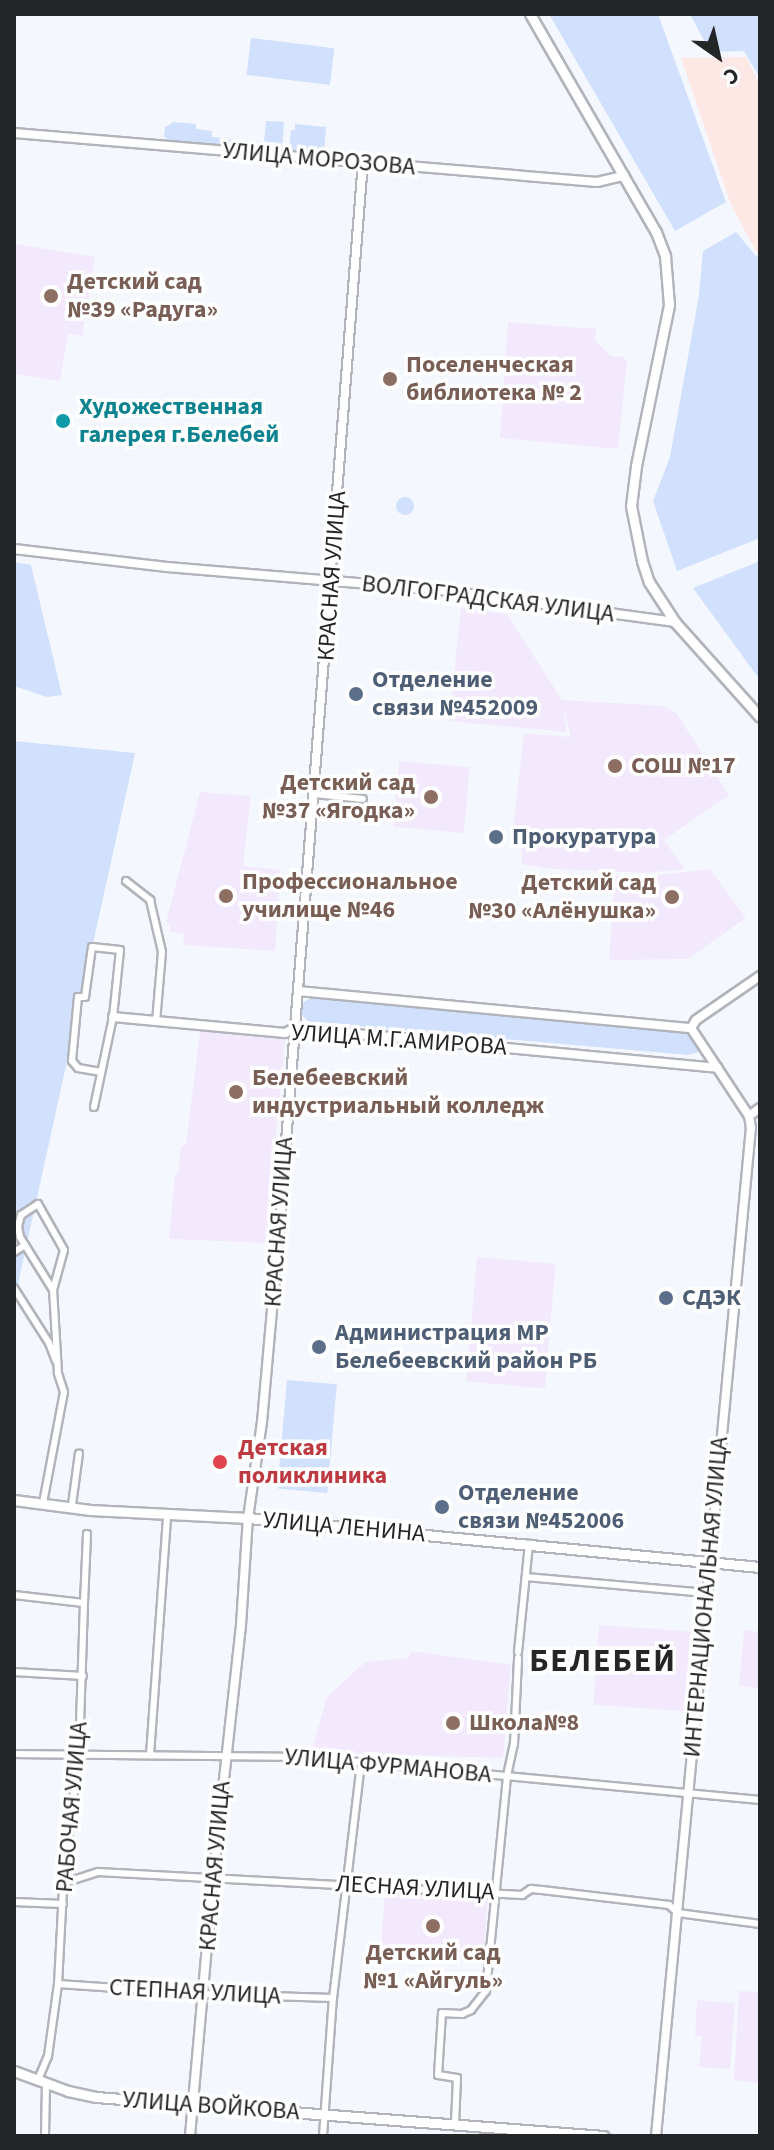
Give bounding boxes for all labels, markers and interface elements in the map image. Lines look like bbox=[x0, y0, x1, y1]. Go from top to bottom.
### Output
north arrow bbox=[678, 16, 758, 96]
text: С bbox=[717, 59, 746, 93]
street label: УЛИЦА МОРОЗОВА bbox=[221, 136, 417, 182]
place label: Детский сад №39 «Радуга» bbox=[67, 268, 218, 324]
marker: Детский сад №39 «Радуга» bbox=[42, 287, 60, 305]
place label: Поселенческая библиотека № 2 bbox=[406, 351, 582, 407]
marker: Поселенческая библиотека № 2 bbox=[381, 370, 399, 388]
place label: Художественная галерея г.Белебей bbox=[79, 393, 279, 449]
marker: Художественная галерея г.Белебей bbox=[54, 412, 72, 430]
street label: КРАСНАЯ УЛИЦА bbox=[312, 490, 352, 662]
street label: ВОЛГОГРАДСКАЯ УЛИЦА bbox=[360, 569, 616, 629]
place label: Отделение связи №452009 bbox=[372, 666, 538, 722]
marker: Отделение связи №452009 bbox=[347, 685, 365, 703]
place label: СОШ №17 bbox=[631, 752, 736, 780]
marker: СОШ №17 bbox=[606, 757, 624, 775]
place label: Детский сад №37 «Ягодка» bbox=[262, 769, 415, 825]
marker: Детский сад №37 «Ягодка» bbox=[422, 788, 440, 806]
place label: Прокуратура bbox=[512, 823, 656, 851]
marker: Прокуратура bbox=[487, 828, 505, 846]
place label: Профессиональное училище №46 bbox=[242, 868, 458, 924]
place label: Детский сад №30 «Алёнушка» bbox=[468, 869, 656, 925]
marker: Профессиональное училище №46 bbox=[217, 887, 235, 905]
marker: Детский сад №30 «Алёнушка» bbox=[663, 888, 681, 906]
street label: УЛИЦА М.Г.АМИРОВА bbox=[290, 1018, 508, 1062]
place label: Белебеевский индустриальный колледж bbox=[252, 1064, 544, 1120]
marker: Белебеевский индустриальный колледж bbox=[227, 1083, 245, 1101]
street label: КРАСНАЯ УЛИЦА bbox=[259, 1136, 299, 1308]
place label: СДЭК bbox=[682, 1284, 741, 1312]
marker: СДЭК bbox=[657, 1289, 675, 1307]
place label: Администрация МР Белебеевский район РБ bbox=[335, 1319, 597, 1375]
marker: Администрация МР Белебеевский район РБ bbox=[310, 1338, 328, 1356]
place label: Детская поликлиника bbox=[238, 1434, 387, 1490]
street label: ИНТЕРНАЦИОНАЛЬНАЯ УЛИЦА bbox=[678, 1435, 734, 1759]
marker: Детская поликлиника bbox=[209, 1451, 231, 1473]
place label: Отделение связи №452006 bbox=[458, 1479, 624, 1535]
marker: Отделение связи №452006 bbox=[433, 1498, 451, 1516]
street label: УЛИЦА ЛЕНИНА bbox=[262, 1506, 426, 1548]
district label: БЕЛЕБЕЙ bbox=[529, 1642, 677, 1680]
place label: Школа№8 bbox=[469, 1709, 579, 1737]
marker: Школа№8 bbox=[444, 1714, 462, 1732]
street label: РАБОЧАЯ УЛИЦА bbox=[50, 1720, 94, 1894]
street label: УЛИЦА ФУРМАНОВА bbox=[283, 1743, 493, 1789]
street label: КРАСНАЯ УЛИЦА bbox=[193, 1780, 237, 1952]
street label: ЛЕСНАЯ УЛИЦА bbox=[335, 1869, 495, 1907]
marker: Детский сад №1 «Айгуль» bbox=[424, 1917, 442, 1935]
place label: Детский сад №1 «Айгуль» bbox=[363, 1939, 503, 1995]
street label: СТЕПНАЯ УЛИЦА bbox=[108, 1973, 282, 2011]
street label: УЛИЦА ВОЙКОВА bbox=[121, 2085, 301, 2127]

